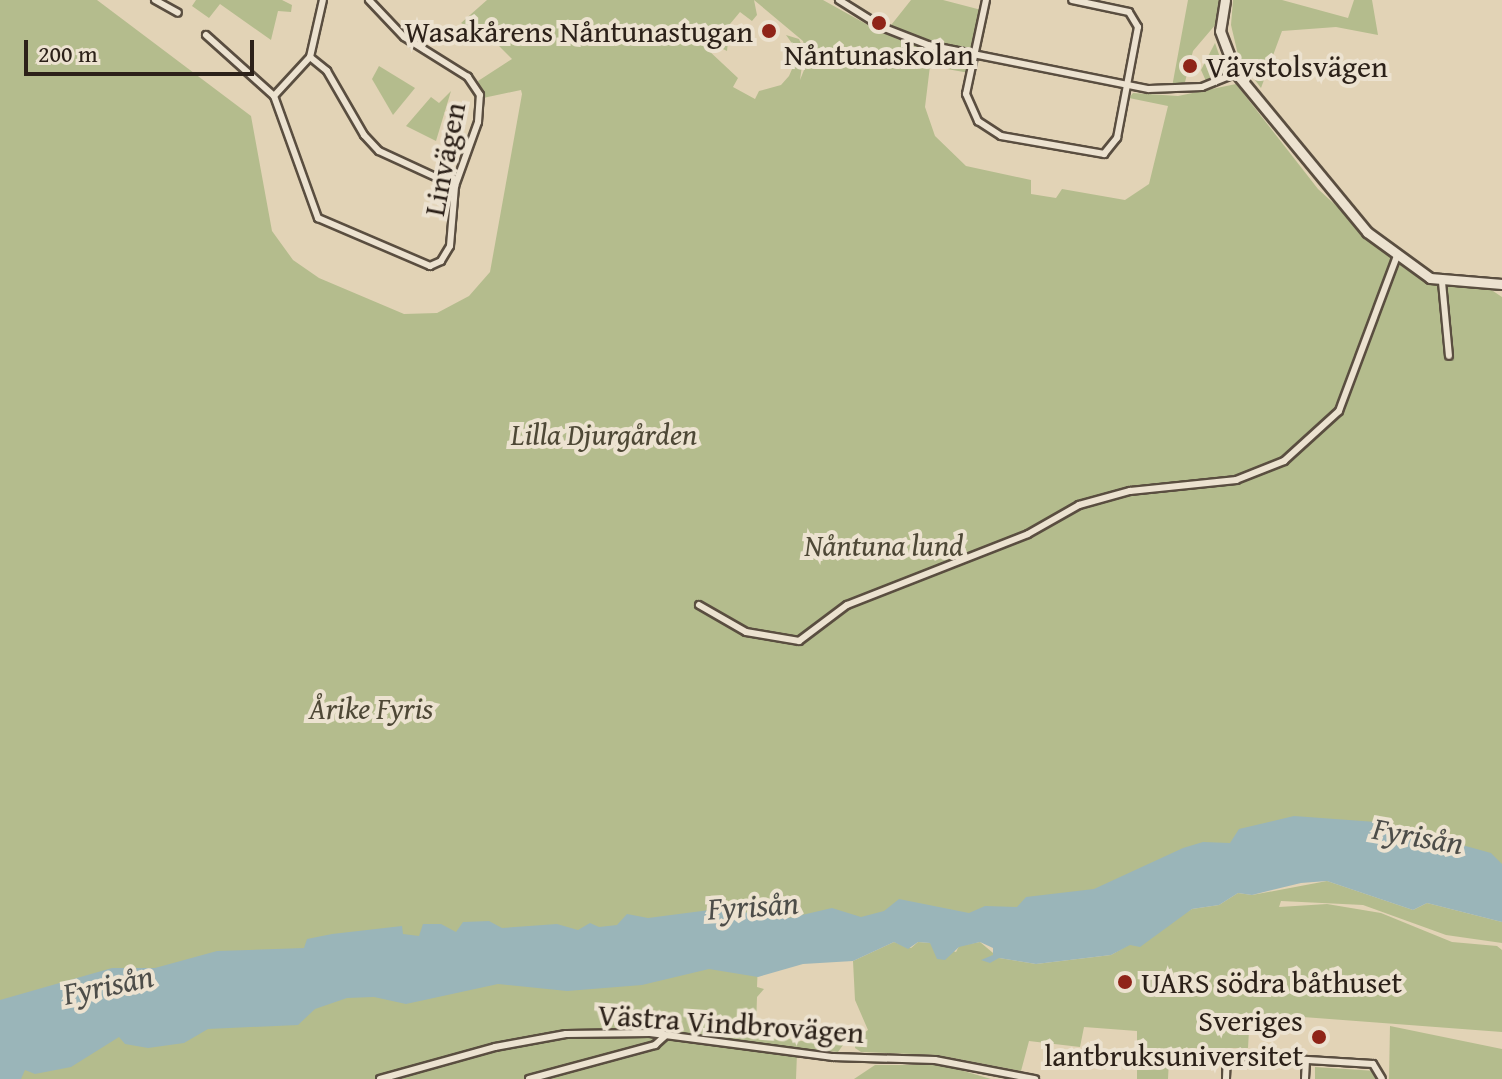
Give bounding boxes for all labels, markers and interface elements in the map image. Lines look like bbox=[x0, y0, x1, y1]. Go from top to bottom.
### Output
place label: Wasakårens Nåntunastugan bbox=[404, 13, 753, 49]
marker: Nåntunaskolan bbox=[870, 14, 888, 32]
marker: Wasakårens Nåntunastugan bbox=[760, 22, 778, 40]
scale bar bbox=[28, 24, 258, 74]
text: 200 m bbox=[38, 36, 98, 71]
place label: Nåntunaskolan bbox=[784, 36, 974, 72]
place label: Vävstolsvägen bbox=[1206, 48, 1388, 84]
marker: Vävstolsvägen bbox=[1181, 57, 1199, 75]
street label: Linvägen bbox=[415, 99, 473, 219]
park label: Lilla Djurgården bbox=[511, 416, 697, 452]
park label: Nåntuna lund bbox=[804, 527, 964, 563]
park label: Årike Fyris bbox=[309, 690, 433, 726]
water label: Fyrisån bbox=[1370, 809, 1466, 863]
water label: Fyrisån bbox=[706, 884, 800, 928]
water label: Fyrisån bbox=[59, 957, 157, 1013]
place label: UARS södra båthuset bbox=[1141, 964, 1402, 1000]
marker: UARS södra båthuset bbox=[1116, 973, 1134, 991]
street label: Västra Vindbrovägen bbox=[596, 996, 866, 1050]
place label: Sveriges lantbruksuniversitet bbox=[1044, 1002, 1303, 1072]
marker: Sveriges lantbruksuniversitet bbox=[1310, 1028, 1328, 1046]

